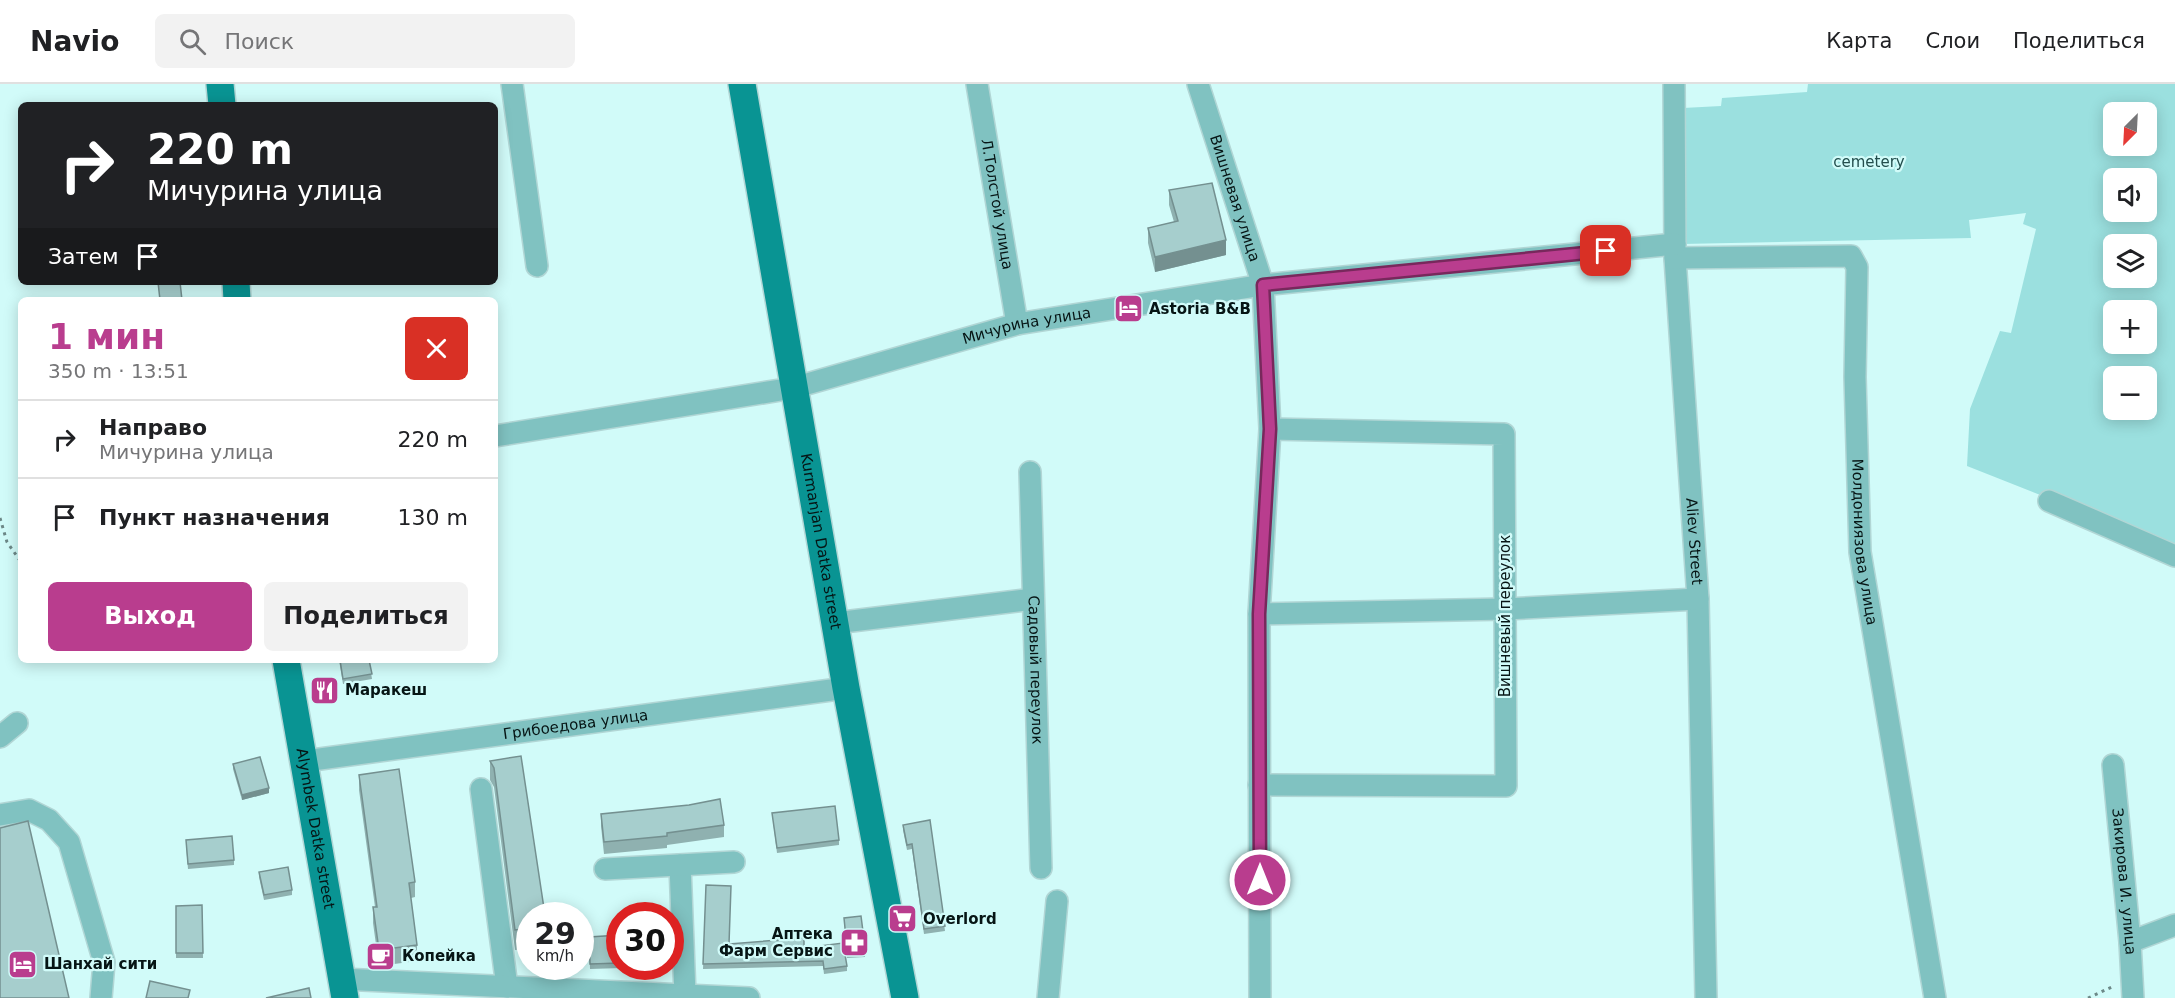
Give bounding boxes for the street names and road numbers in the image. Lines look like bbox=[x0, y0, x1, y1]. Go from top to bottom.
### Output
street label: Вишневая улица bbox=[1206, 132, 1264, 264]
street label: Л.Толстой улица bbox=[977, 138, 1017, 271]
street label: Мичурина улица bbox=[960, 303, 1092, 348]
street label: Kurmanjan Datka street bbox=[797, 452, 845, 631]
street label: Молдониязова улица bbox=[1848, 458, 1881, 627]
street label: Aliev Street bbox=[1682, 497, 1706, 586]
street label: Вишневый переулок bbox=[1496, 535, 1514, 697]
street label: Садовый переулок bbox=[1024, 595, 1047, 745]
street label: Грибоедова улица bbox=[502, 706, 649, 743]
street label: Alymbek Datka street bbox=[293, 747, 338, 910]
street label: Закирова И. улица bbox=[2108, 807, 2140, 955]

